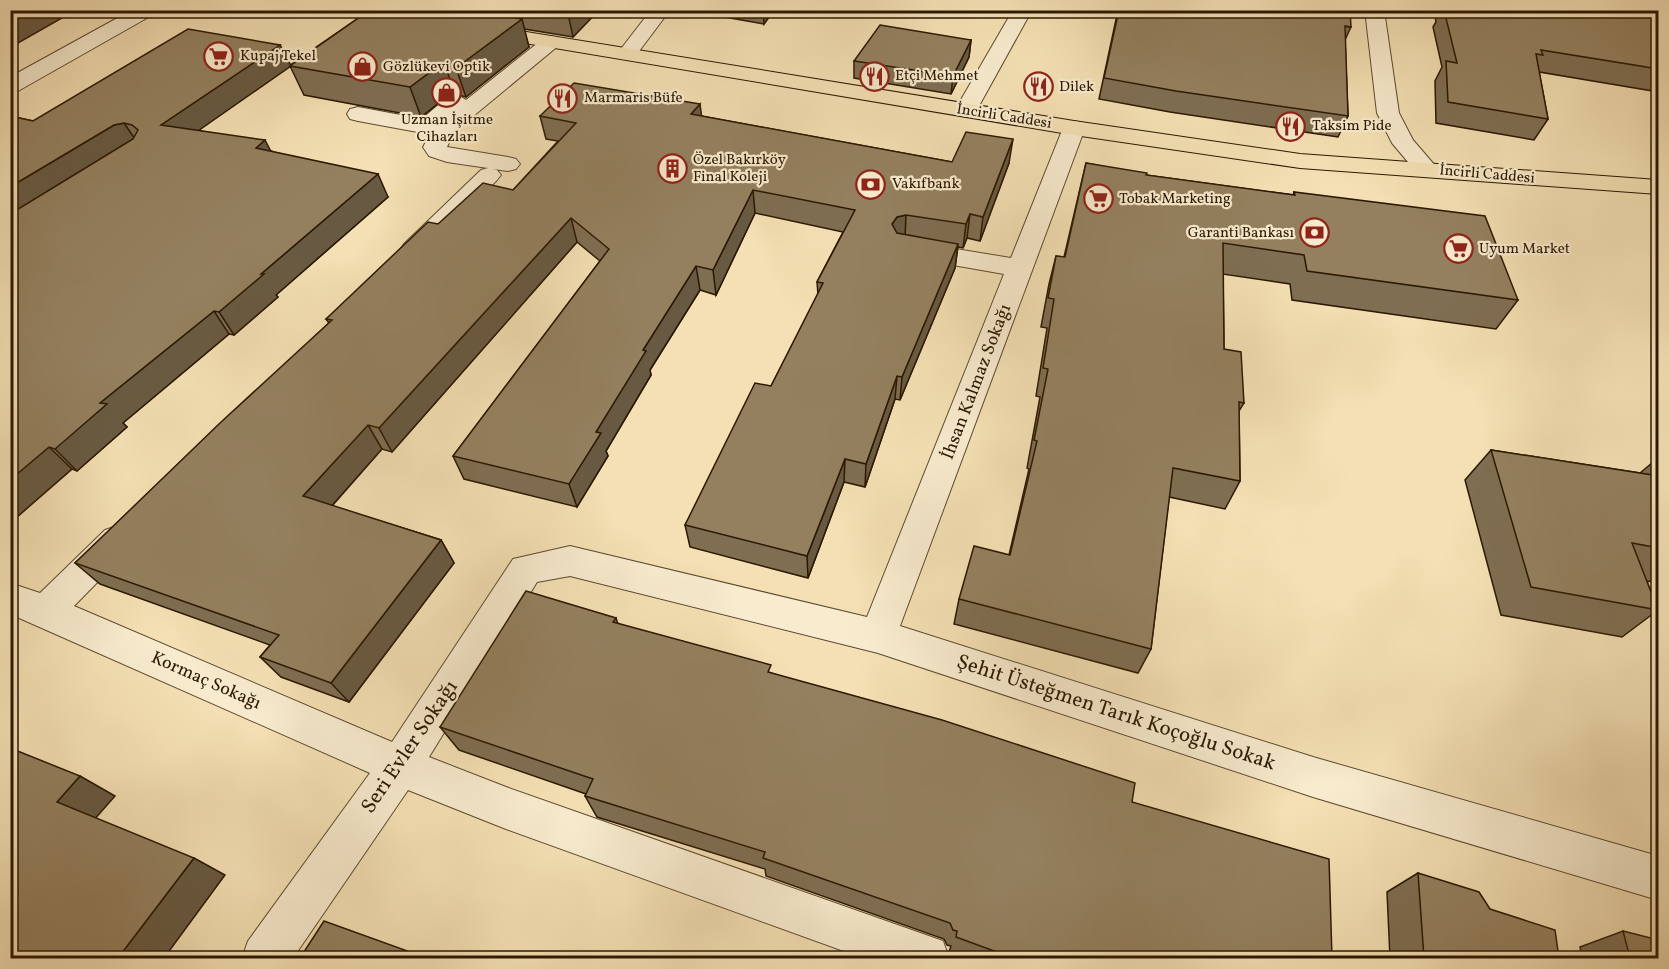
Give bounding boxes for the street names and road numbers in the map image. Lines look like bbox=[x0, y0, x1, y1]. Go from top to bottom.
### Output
street label: İncirli Caddesi bbox=[955, 99, 1053, 135]
street label: İncirli Caddesi bbox=[1438, 160, 1536, 190]
street label: İhsan Kalmaz Sokağı bbox=[936, 301, 1018, 463]
street label: Kormaç Sokağı bbox=[147, 646, 265, 716]
street label: Şehit Üsteğmen Tarık Koçoğlu Sokak bbox=[953, 648, 1280, 779]
street label: Seri Evler Sokağı bbox=[355, 675, 465, 819]

